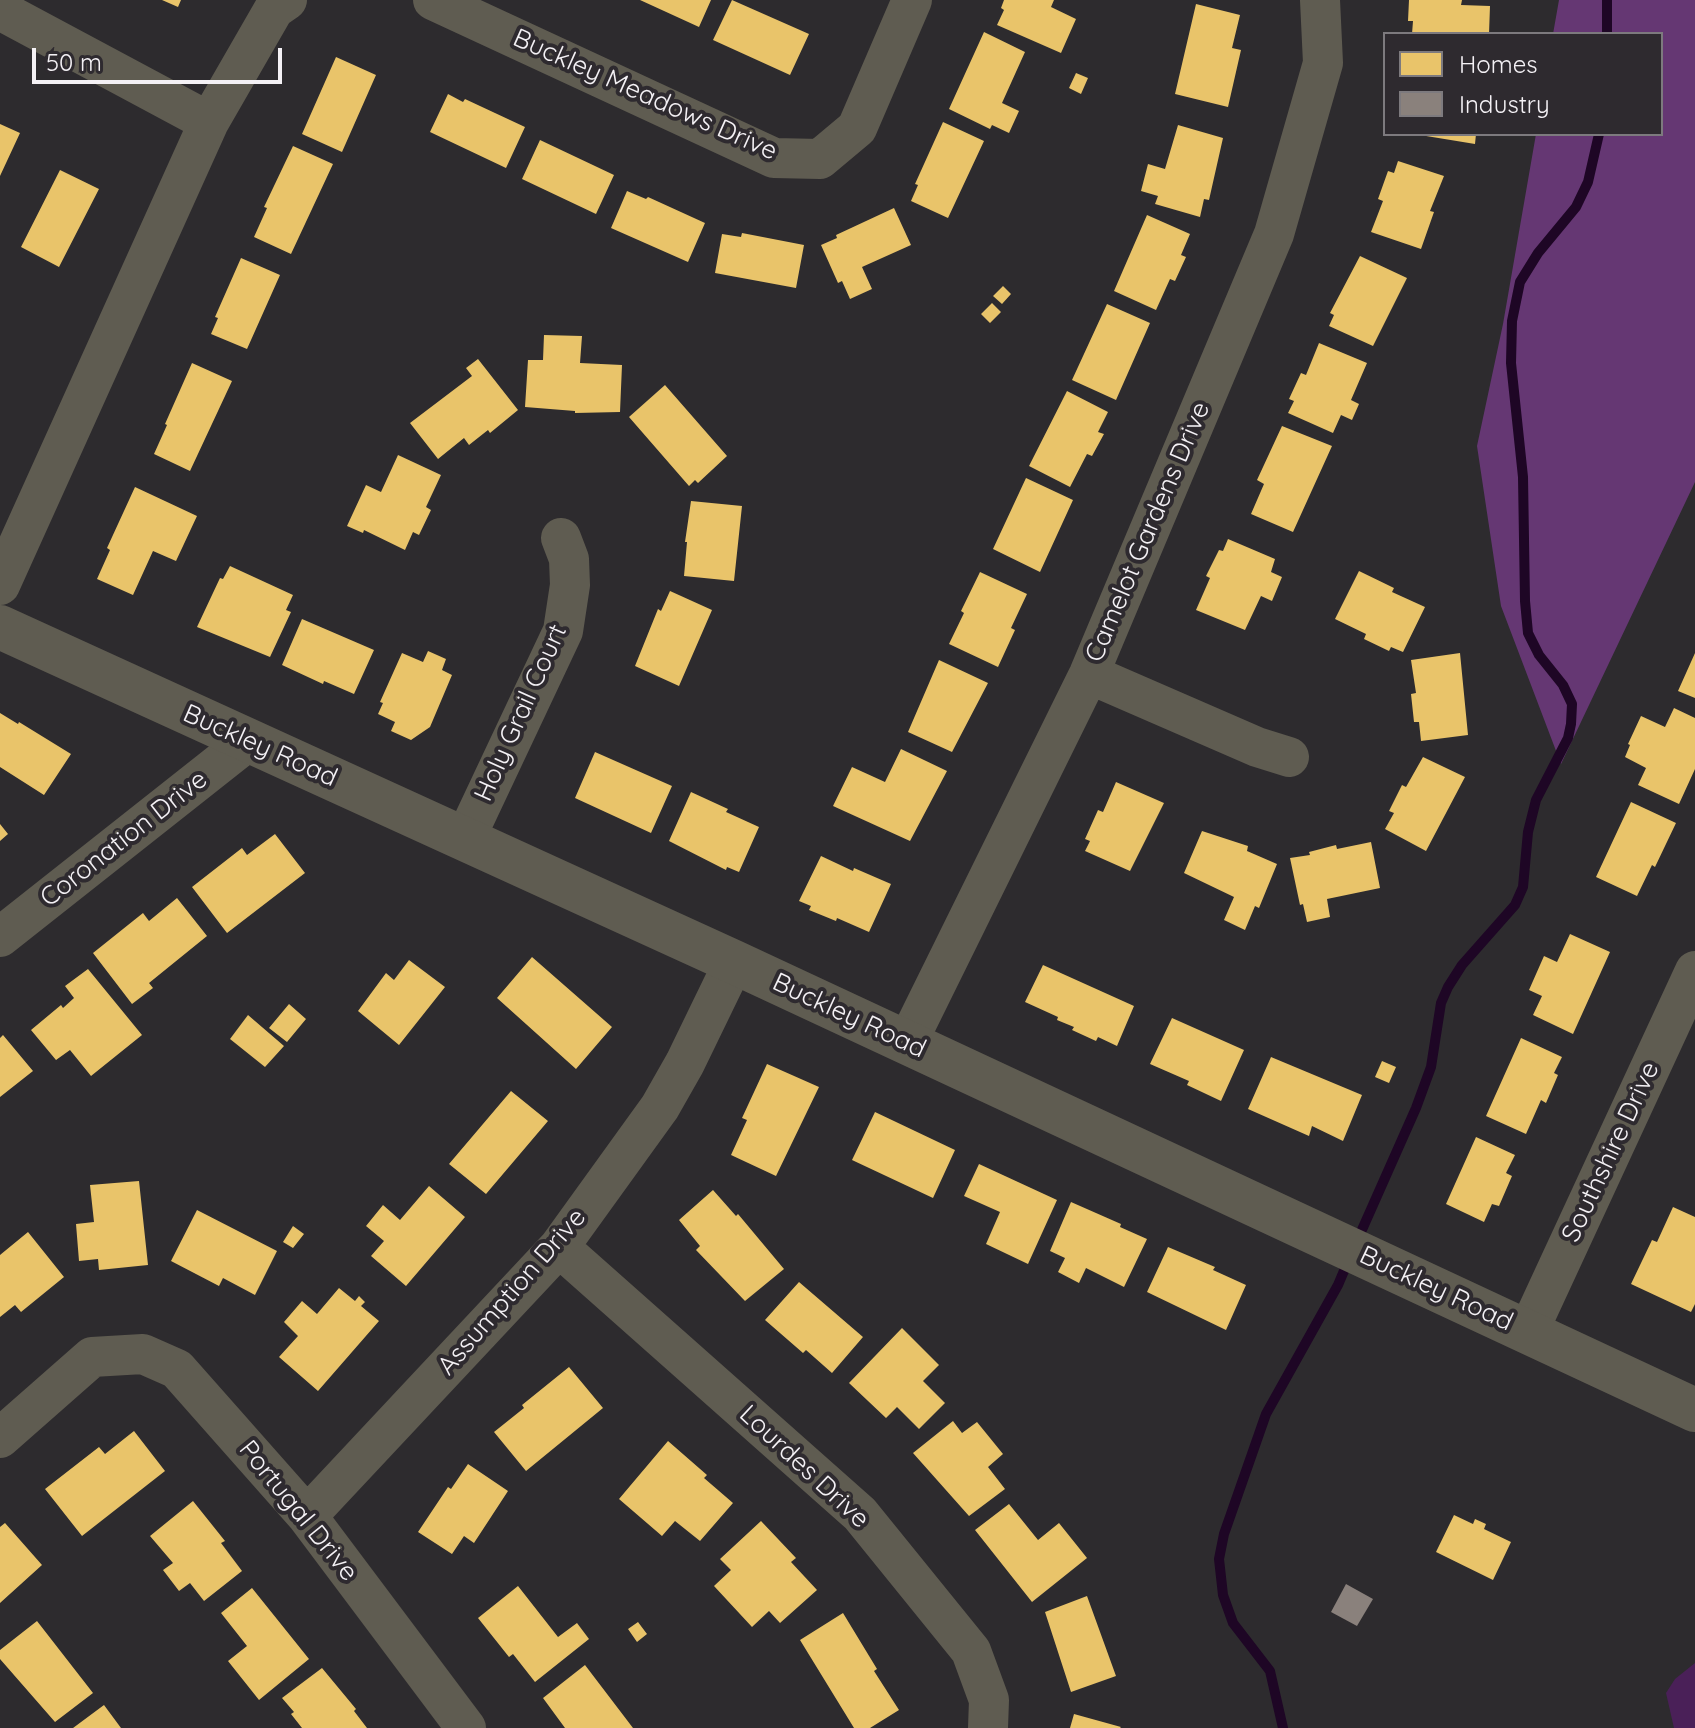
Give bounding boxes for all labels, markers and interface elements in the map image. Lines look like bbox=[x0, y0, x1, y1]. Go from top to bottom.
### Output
street label: Buckley Meadows Drive bbox=[508, 23, 782, 167]
scale bar bbox=[36, 32, 286, 82]
legend bbox=[1383, 32, 1663, 136]
text: 50 m bbox=[46, 47, 102, 77]
text: Homes bbox=[1459, 49, 1537, 79]
text: Industry bbox=[1459, 89, 1550, 119]
street label: Camelot Gardens Drive bbox=[1079, 397, 1217, 667]
street label: Holy Grail Court bbox=[468, 620, 574, 806]
street label: Buckley Road bbox=[178, 698, 342, 794]
street label: Coronation Drive bbox=[34, 764, 214, 914]
street label: Buckley Road bbox=[767, 967, 931, 1065]
street label: Southshire Drive bbox=[1556, 1057, 1666, 1247]
street label: Assumption Drive bbox=[431, 1202, 593, 1382]
street label: Buckley Road bbox=[1354, 1240, 1518, 1338]
street label: Lourdes Drive bbox=[733, 1399, 875, 1535]
street label: Portugal Drive bbox=[232, 1434, 364, 1588]

